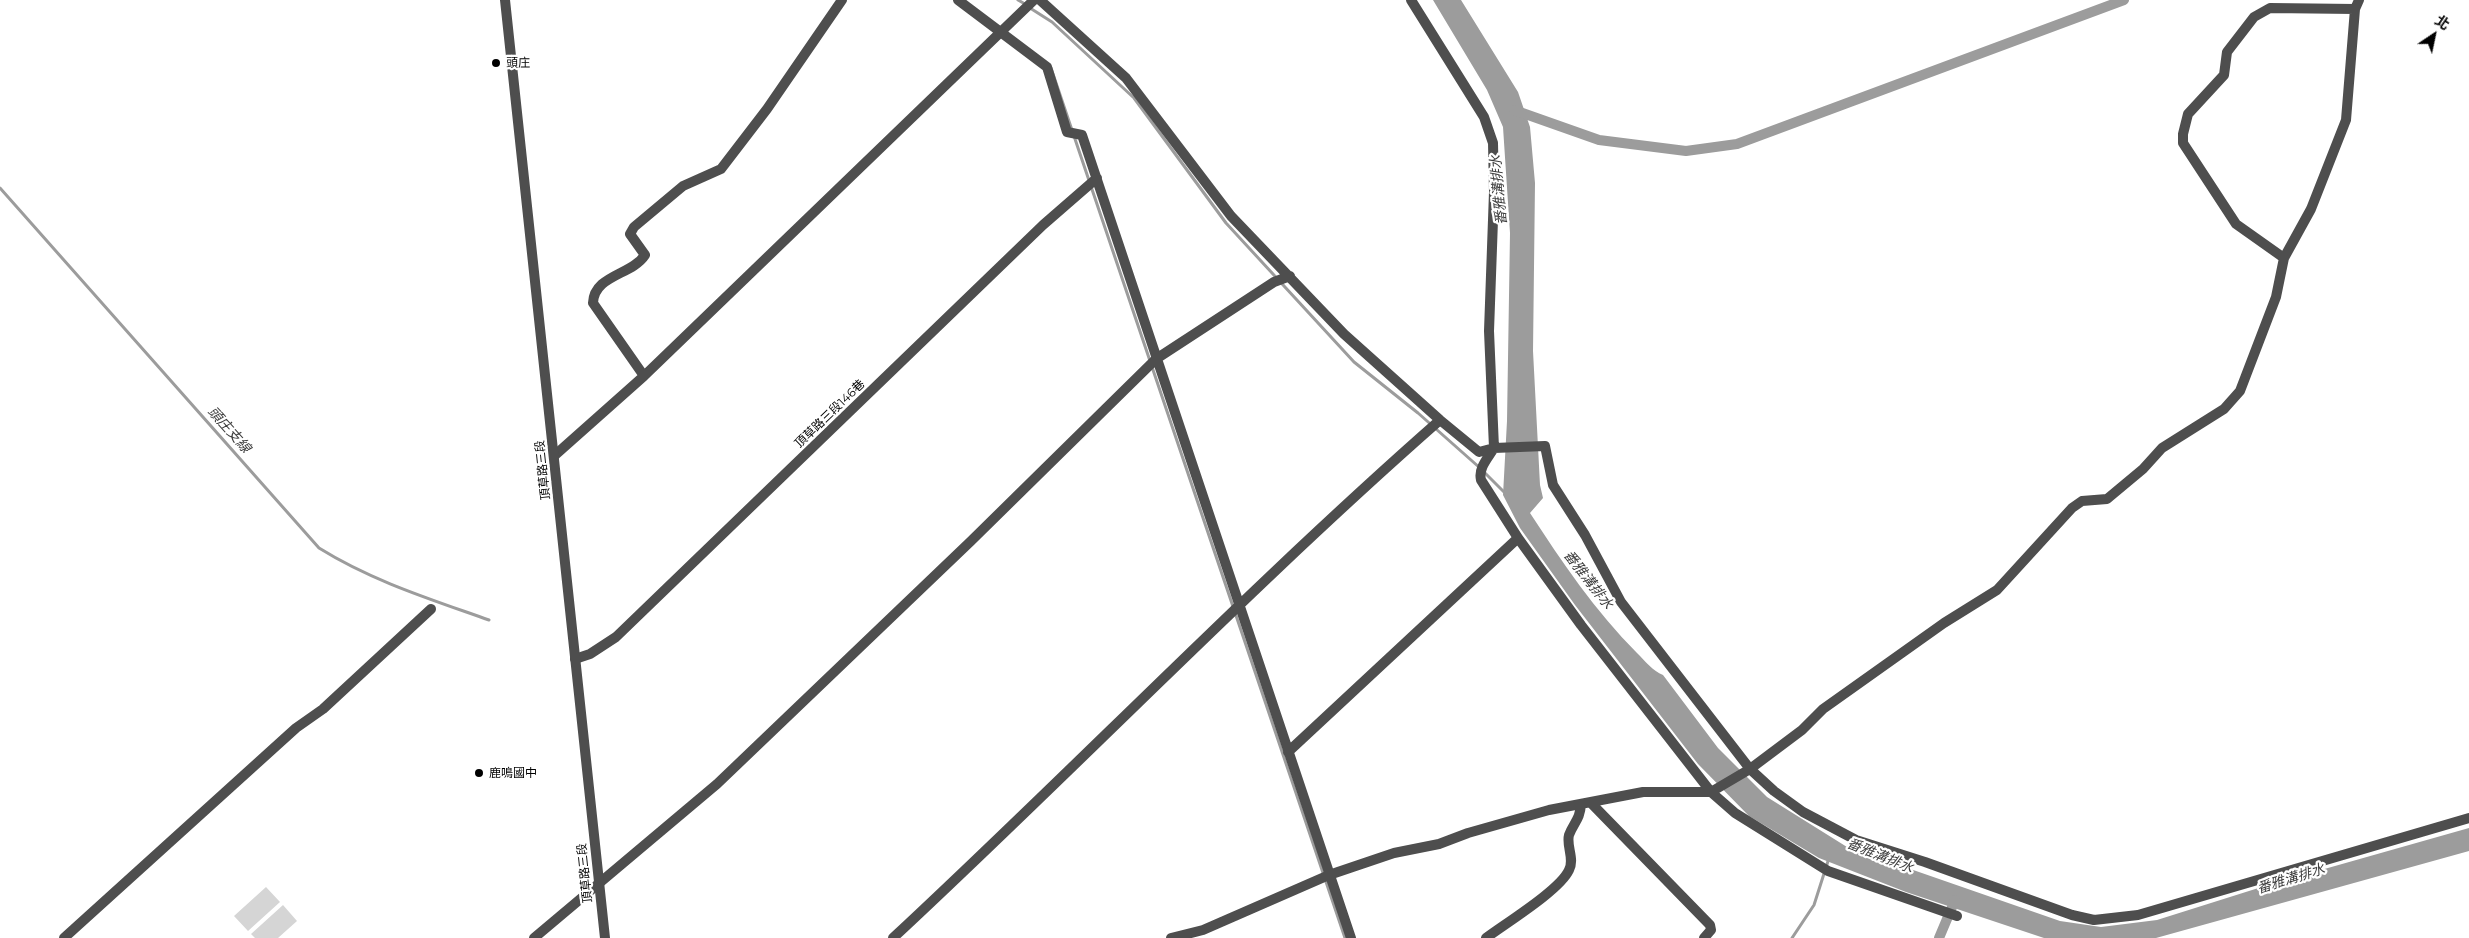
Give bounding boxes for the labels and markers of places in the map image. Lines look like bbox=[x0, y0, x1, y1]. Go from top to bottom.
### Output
place label: 頭庄 bbox=[506, 56, 530, 70]
marker: 頭庄 bbox=[490, 57, 502, 69]
place label: 鹿鳴國中 bbox=[489, 766, 537, 780]
marker: 鹿鳴國中 bbox=[473, 767, 485, 779]

